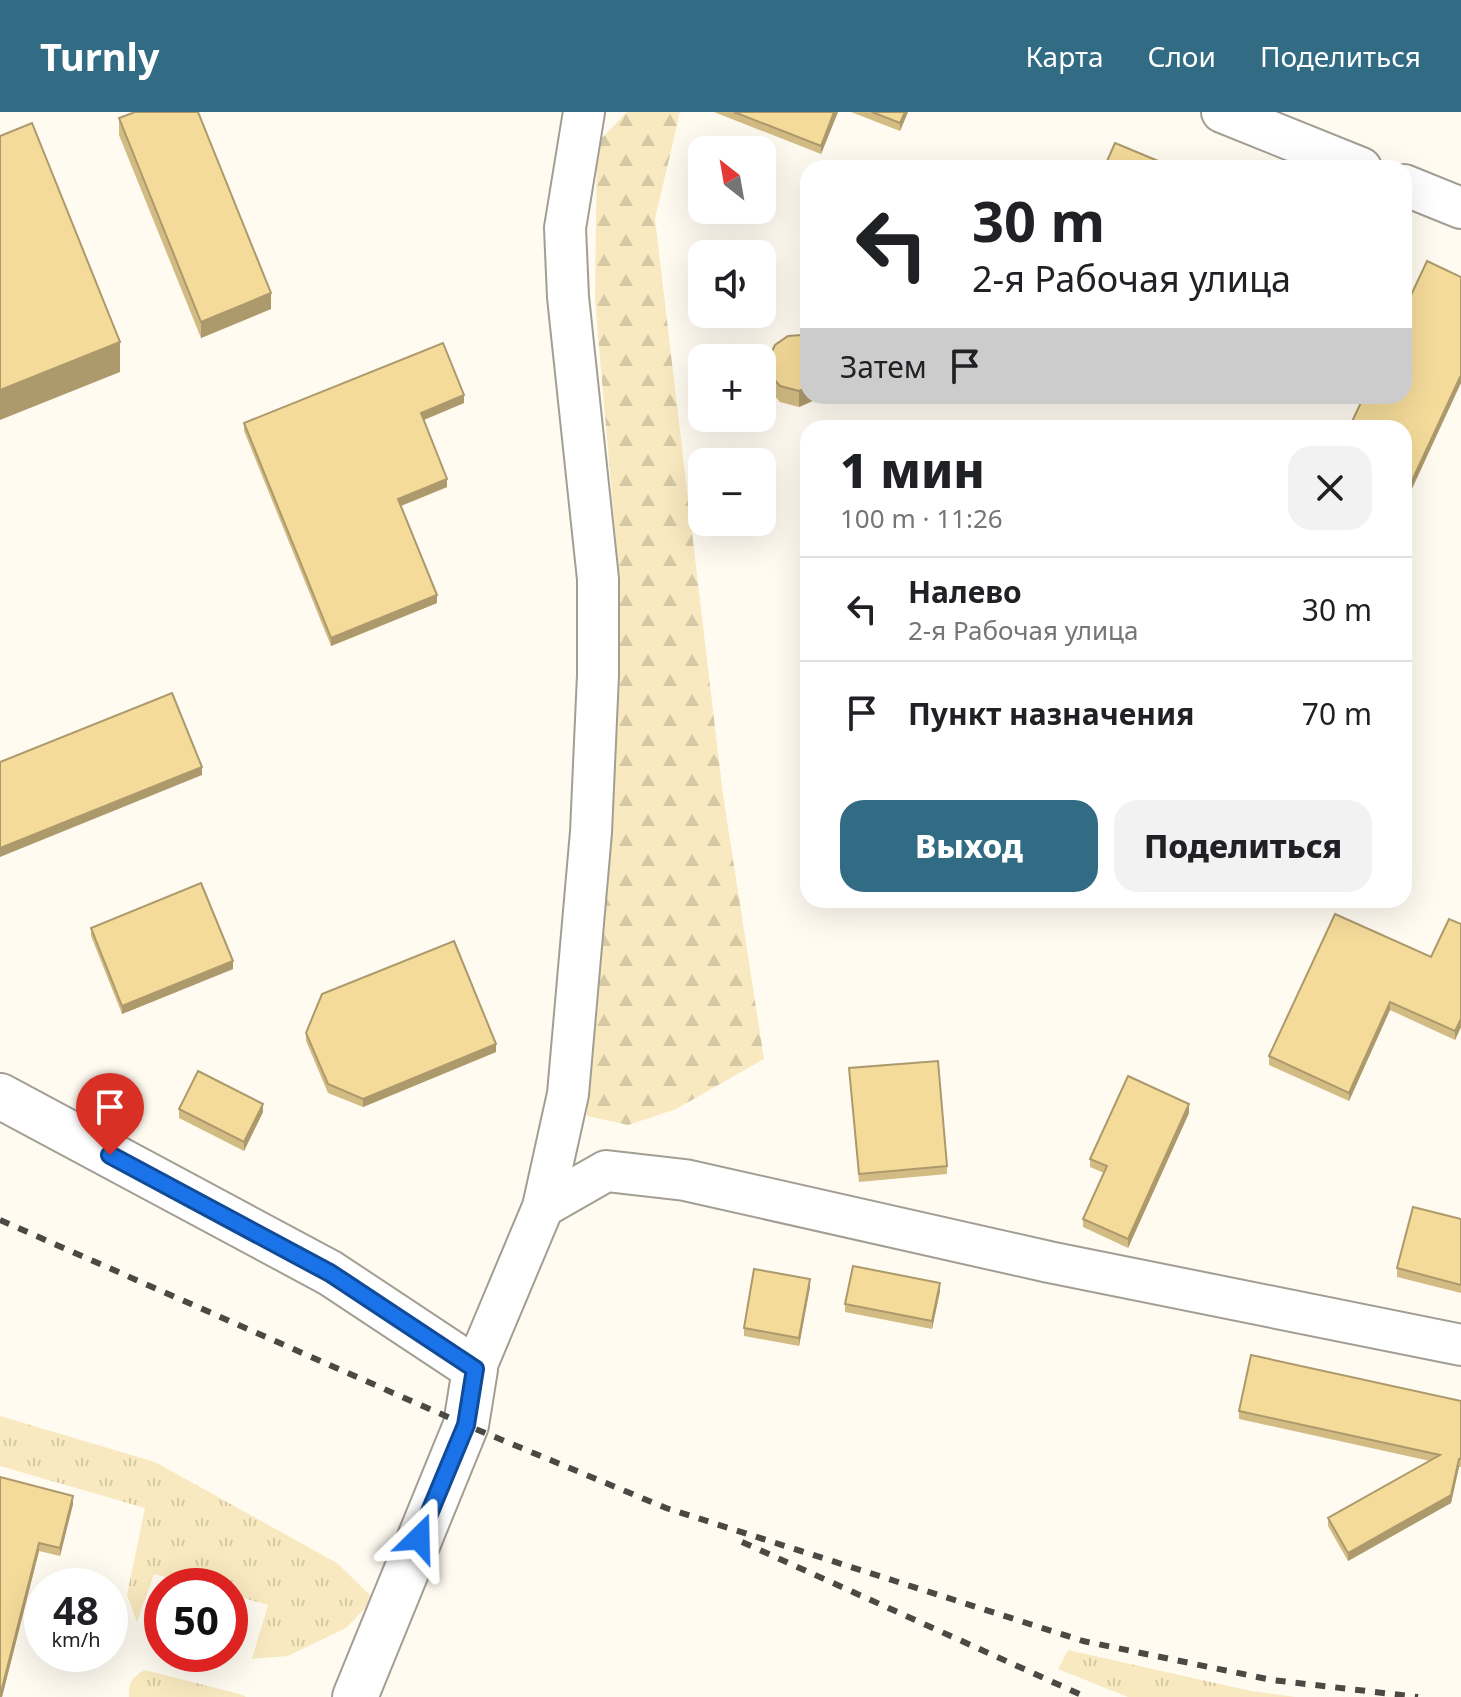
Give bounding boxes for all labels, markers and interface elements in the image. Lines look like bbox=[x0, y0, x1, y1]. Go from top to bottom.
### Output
text: Turnly bbox=[40, 30, 159, 82]
text: Карта bbox=[1025, 37, 1104, 75]
text: Слои bbox=[1148, 37, 1216, 75]
text: Поделиться bbox=[1260, 37, 1421, 75]
north arrow bbox=[688, 136, 776, 224]
map controls bbox=[688, 136, 776, 536]
text: 30 m bbox=[972, 182, 1105, 258]
icon: left bbox=[840, 192, 944, 296]
button: sound bbox=[688, 240, 776, 328]
text: 2-я Рабочая улица bbox=[972, 254, 1291, 303]
button: + bbox=[688, 344, 776, 432]
icon: arrive bbox=[943, 344, 987, 388]
text: Затем bbox=[840, 346, 927, 387]
text: 1 мин bbox=[840, 437, 985, 502]
button: close bbox=[1288, 446, 1372, 530]
button: − bbox=[688, 448, 776, 536]
text: 100 m · 11:26 bbox=[840, 500, 1003, 536]
text: Налево bbox=[908, 571, 1022, 612]
icon: left bbox=[840, 587, 884, 631]
text: 30 m bbox=[1302, 589, 1372, 630]
text: 2-я Рабочая улица bbox=[908, 612, 1139, 648]
icon: arrive bbox=[840, 691, 884, 735]
text: Пункт назначения bbox=[908, 693, 1194, 734]
text: 70 m bbox=[1302, 693, 1372, 734]
button: Выход bbox=[840, 800, 1098, 892]
button: Поделиться bbox=[1114, 800, 1372, 892]
pin bbox=[76, 1073, 144, 1155]
icon: arrive bbox=[88, 1085, 132, 1129]
position arrow bbox=[377, 1496, 461, 1580]
speed limit sign: 50 bbox=[144, 1568, 248, 1672]
text: 48 bbox=[53, 1582, 99, 1637]
text: km/h bbox=[51, 1626, 101, 1653]

